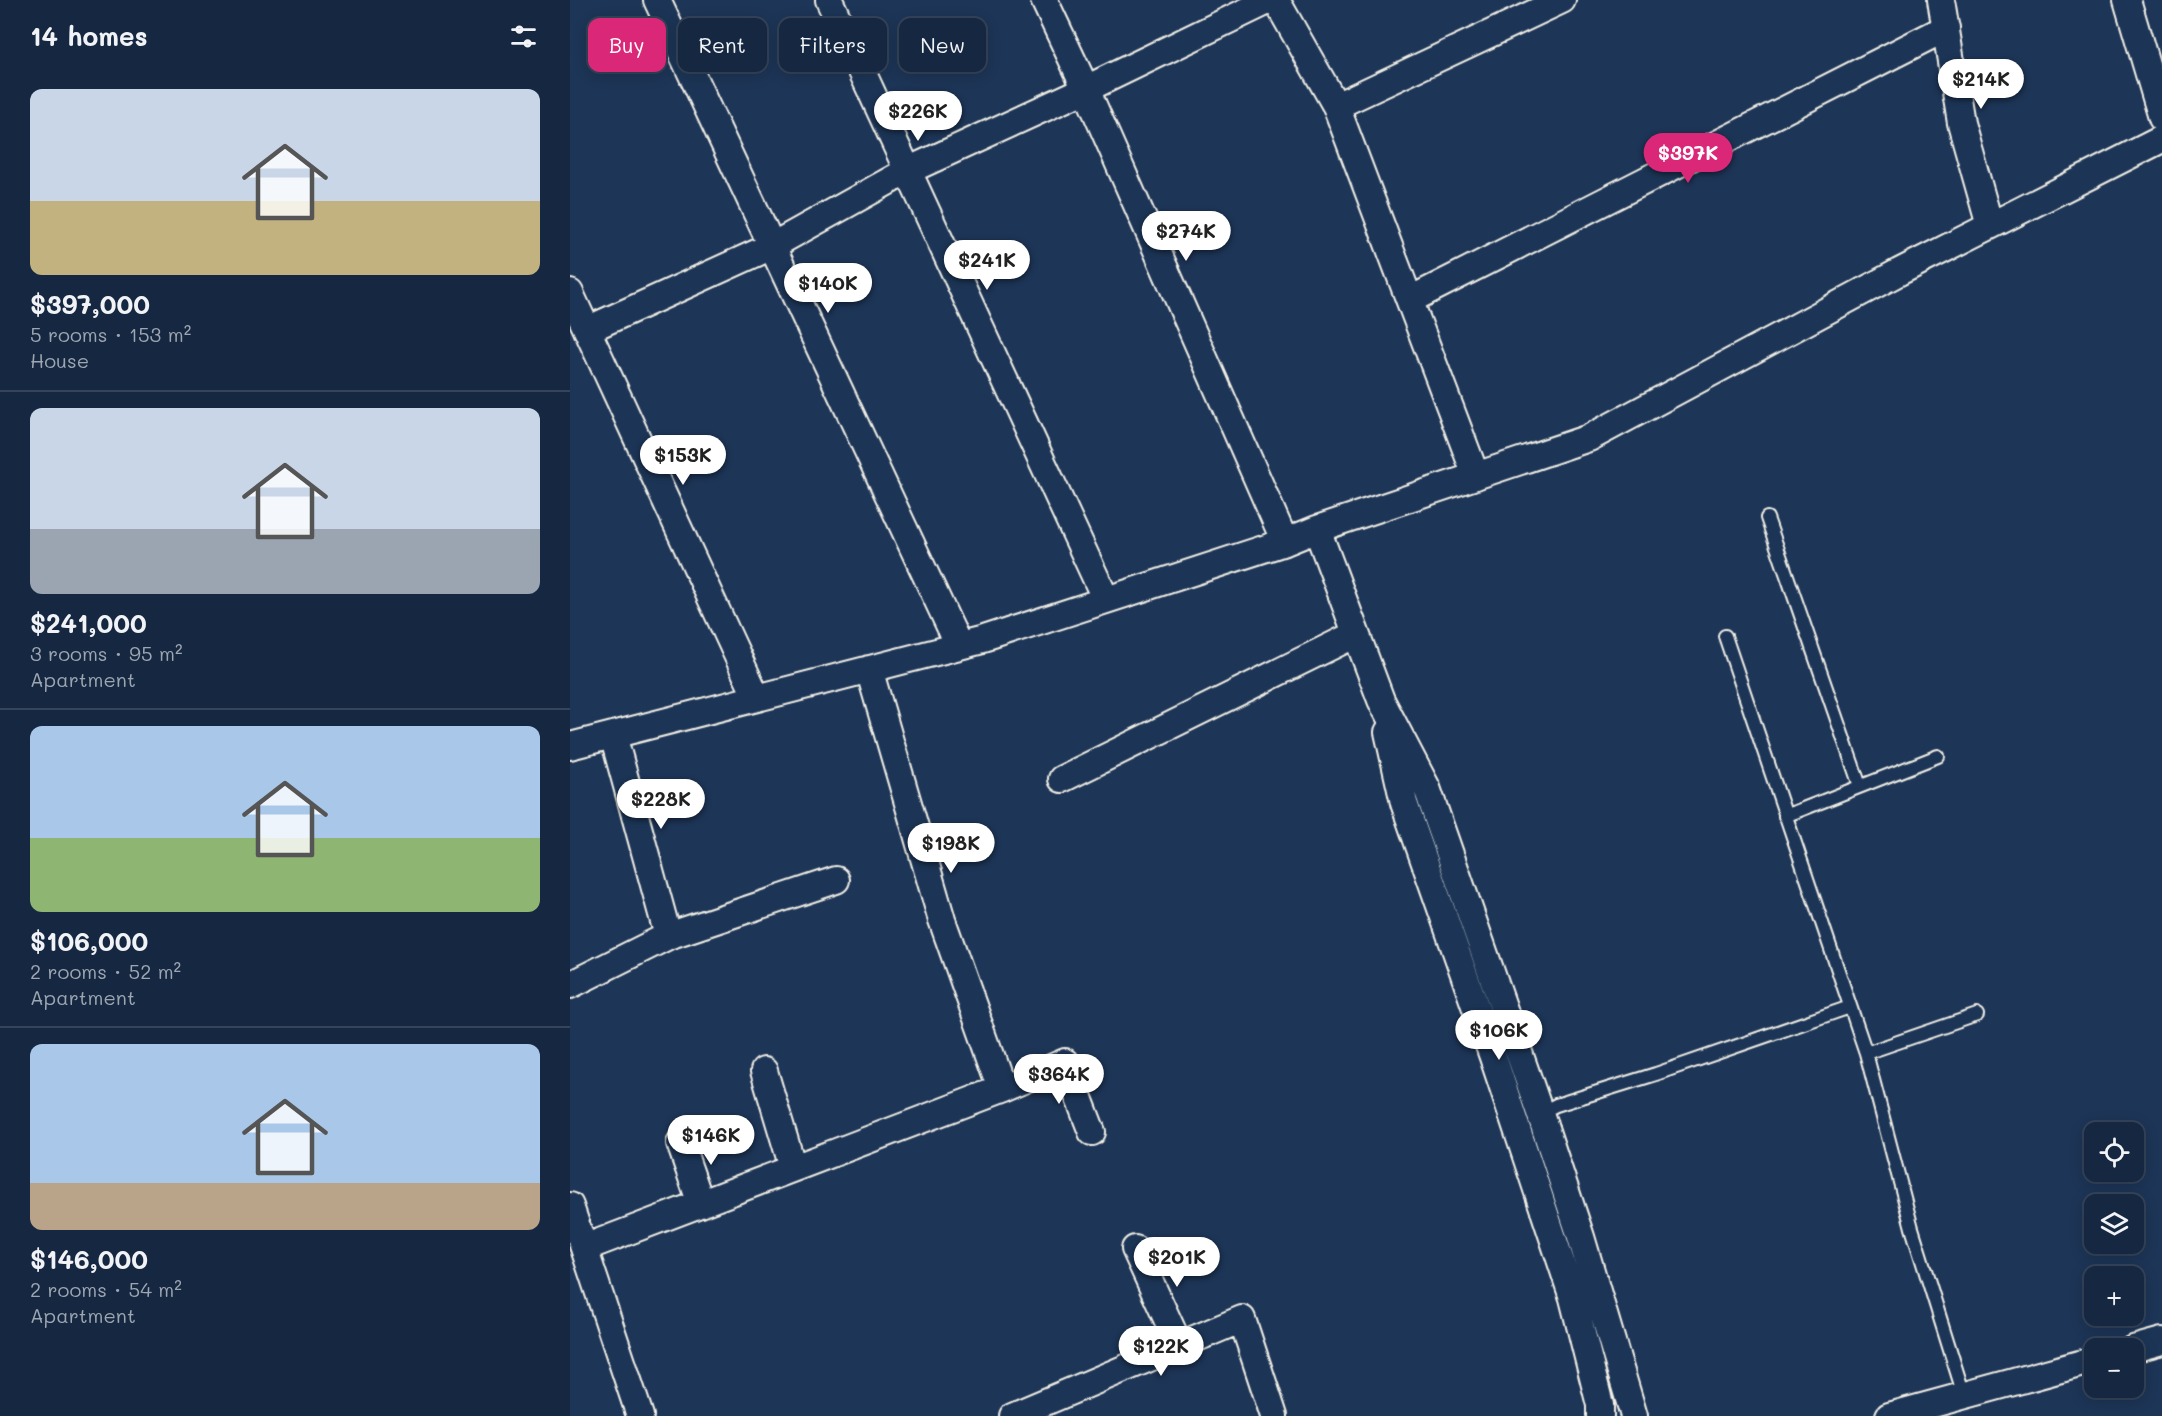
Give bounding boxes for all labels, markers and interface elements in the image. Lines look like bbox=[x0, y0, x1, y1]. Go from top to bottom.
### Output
chip: Buy bbox=[588, 18, 666, 72]
chip: Rent bbox=[678, 18, 767, 72]
chip: Filters bbox=[779, 18, 887, 72]
chip: New bbox=[899, 18, 986, 72]
text: 14 homes bbox=[30, 19, 148, 53]
icon: filters bbox=[507, 20, 540, 53]
pin: $214K bbox=[1939, 59, 2023, 110]
text: $214K bbox=[1952, 65, 2010, 91]
pin: $226K bbox=[876, 91, 960, 142]
text: $226K bbox=[888, 97, 948, 123]
icon: home bbox=[231, 128, 339, 236]
pin: $397K bbox=[1646, 133, 1730, 184]
text: $397K bbox=[1658, 139, 1718, 165]
pin: $274K bbox=[1144, 211, 1228, 262]
text: $274K bbox=[1156, 217, 1216, 243]
pin: $241K bbox=[945, 240, 1029, 291]
text: $241K bbox=[958, 246, 1016, 272]
pin: $140K bbox=[786, 263, 870, 314]
text: $140K bbox=[798, 269, 858, 295]
text: $397,000 bbox=[30, 287, 150, 321]
text: 5 rooms · 153 m² bbox=[30, 321, 191, 347]
text: House bbox=[30, 347, 89, 373]
pin: $153K bbox=[641, 435, 725, 486]
text: $153K bbox=[654, 441, 712, 467]
icon: home bbox=[231, 447, 339, 555]
text: $241,000 bbox=[30, 606, 147, 640]
text: 3 rooms · 95 m² bbox=[30, 640, 182, 666]
text: Apartment bbox=[30, 666, 136, 692]
icon: home bbox=[231, 765, 339, 873]
pin: $228K bbox=[619, 779, 703, 830]
text: $228K bbox=[631, 785, 691, 811]
pin: $198K bbox=[909, 823, 993, 874]
text: $198K bbox=[922, 829, 980, 855]
text: $106,000 bbox=[30, 924, 148, 958]
text: 2 rooms · 52 m² bbox=[30, 958, 181, 984]
text: Apartment bbox=[30, 984, 136, 1010]
pin: $106K bbox=[1457, 1010, 1541, 1061]
text: $106K bbox=[1469, 1016, 1529, 1042]
pin: $364K bbox=[1017, 1054, 1101, 1105]
text: $364K bbox=[1028, 1060, 1090, 1086]
icon: home bbox=[231, 1083, 339, 1191]
pin: $146K bbox=[669, 1115, 753, 1166]
text: $146K bbox=[681, 1121, 741, 1147]
map controls bbox=[2084, 1122, 2144, 1398]
button: locate bbox=[2084, 1122, 2144, 1182]
button: layers bbox=[2084, 1194, 2144, 1254]
pin: $201K bbox=[1135, 1237, 1219, 1288]
text: $146,000 bbox=[30, 1242, 148, 1276]
text: $201K bbox=[1148, 1243, 1206, 1269]
button: + bbox=[2084, 1266, 2144, 1326]
text: 2 rooms · 54 m² bbox=[30, 1276, 182, 1302]
text: Apartment bbox=[30, 1302, 136, 1328]
pin: $122K bbox=[1119, 1326, 1203, 1377]
text: $122K bbox=[1133, 1332, 1189, 1358]
button: − bbox=[2084, 1338, 2144, 1398]

